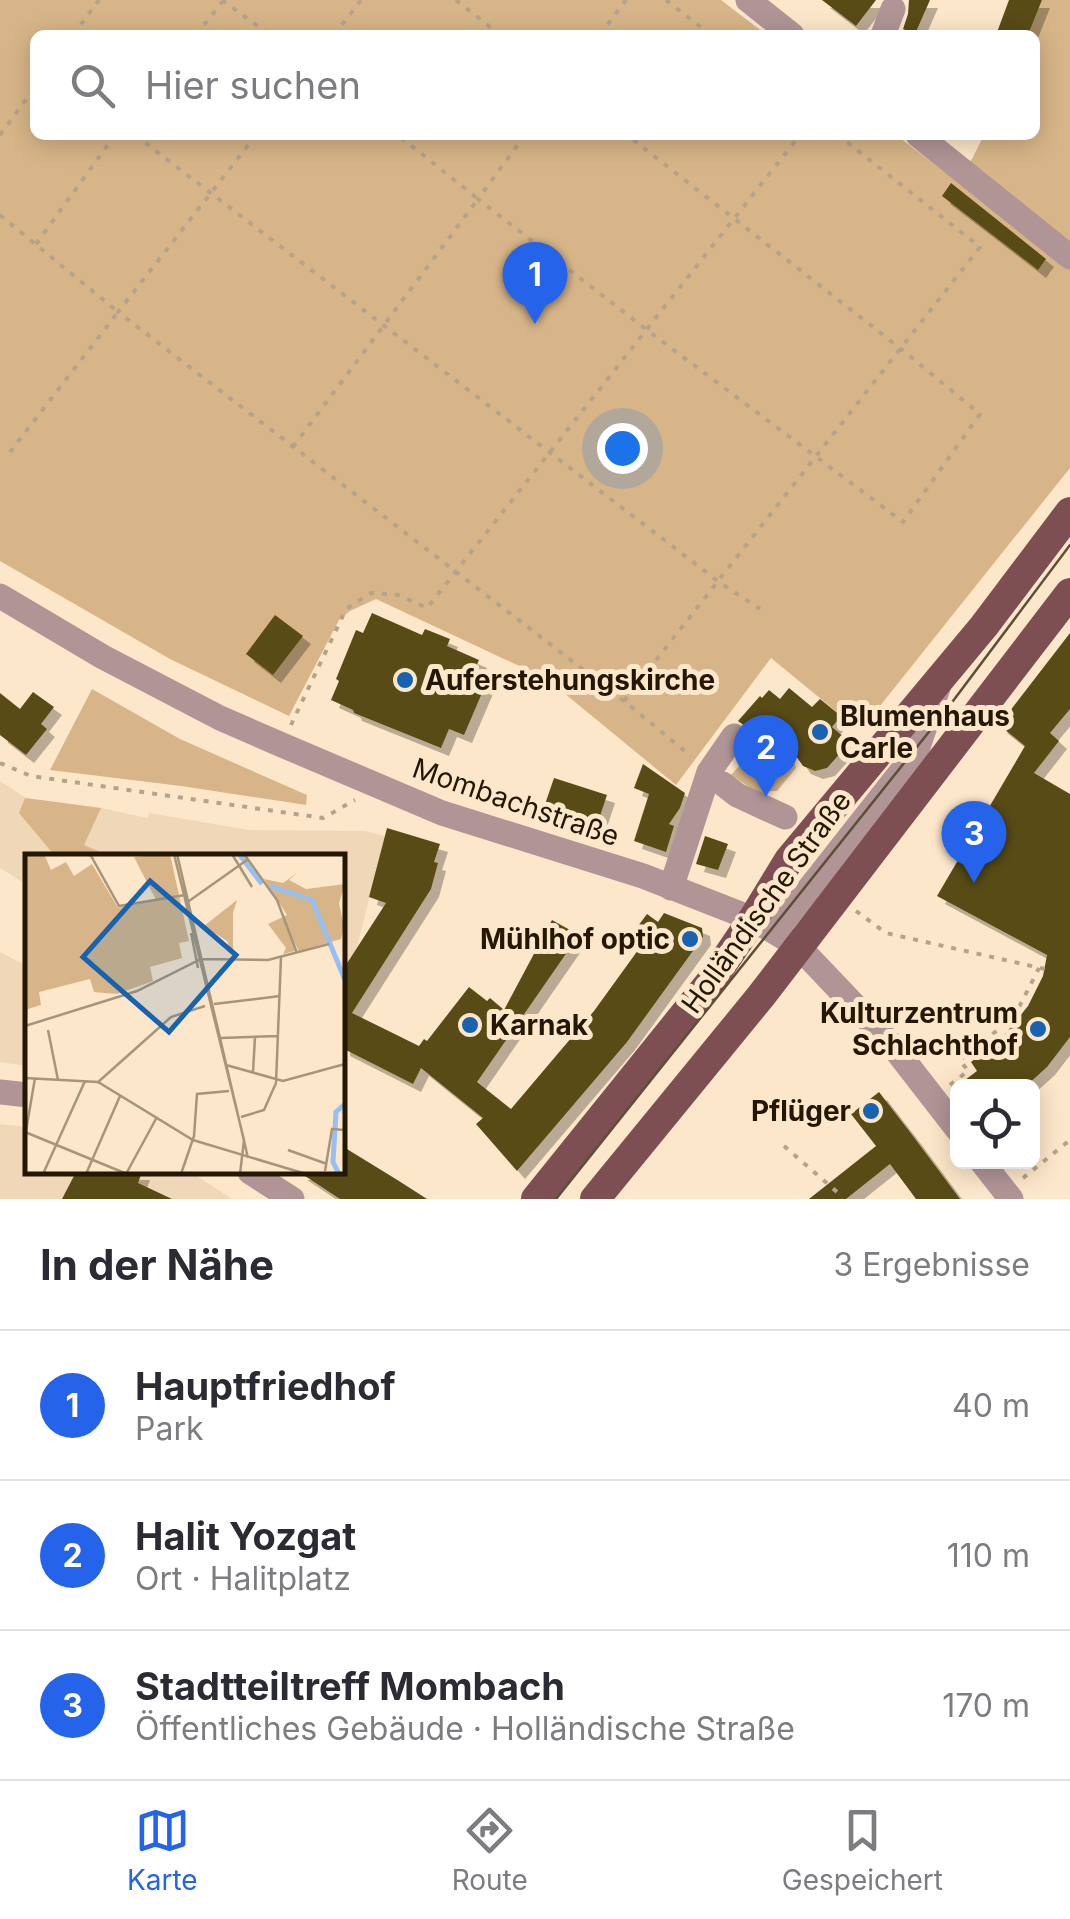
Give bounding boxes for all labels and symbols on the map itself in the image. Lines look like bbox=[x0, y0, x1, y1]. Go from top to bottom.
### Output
pin: 1 bbox=[502, 242, 568, 324]
your location bbox=[597, 423, 648, 474]
place label: Auferstehungskirche bbox=[425, 663, 715, 697]
marker: Auferstehungskirche bbox=[394, 669, 416, 691]
place label: Blumenhaus Carle bbox=[840, 699, 1010, 765]
pin: 2 bbox=[734, 714, 798, 797]
marker: Blumenhaus Carle bbox=[809, 721, 831, 743]
street label: Mombachstraße bbox=[408, 751, 624, 853]
street label: Holländische Straße bbox=[674, 784, 858, 1020]
pin: 3 bbox=[942, 800, 1006, 883]
inset map bbox=[25, 854, 345, 1174]
place label: Mühlhof optic bbox=[480, 922, 670, 956]
marker: Mühlhof optic bbox=[679, 928, 701, 950]
place label: Kulturzentrum Schlachthof bbox=[820, 996, 1018, 1062]
place label: Karnak bbox=[490, 1008, 589, 1042]
marker: Karnak bbox=[459, 1014, 481, 1036]
marker: Kulturzentrum Schlachthof bbox=[1027, 1018, 1049, 1040]
place label: Pflüger bbox=[751, 1094, 851, 1128]
marker: Pflüger bbox=[860, 1100, 882, 1122]

